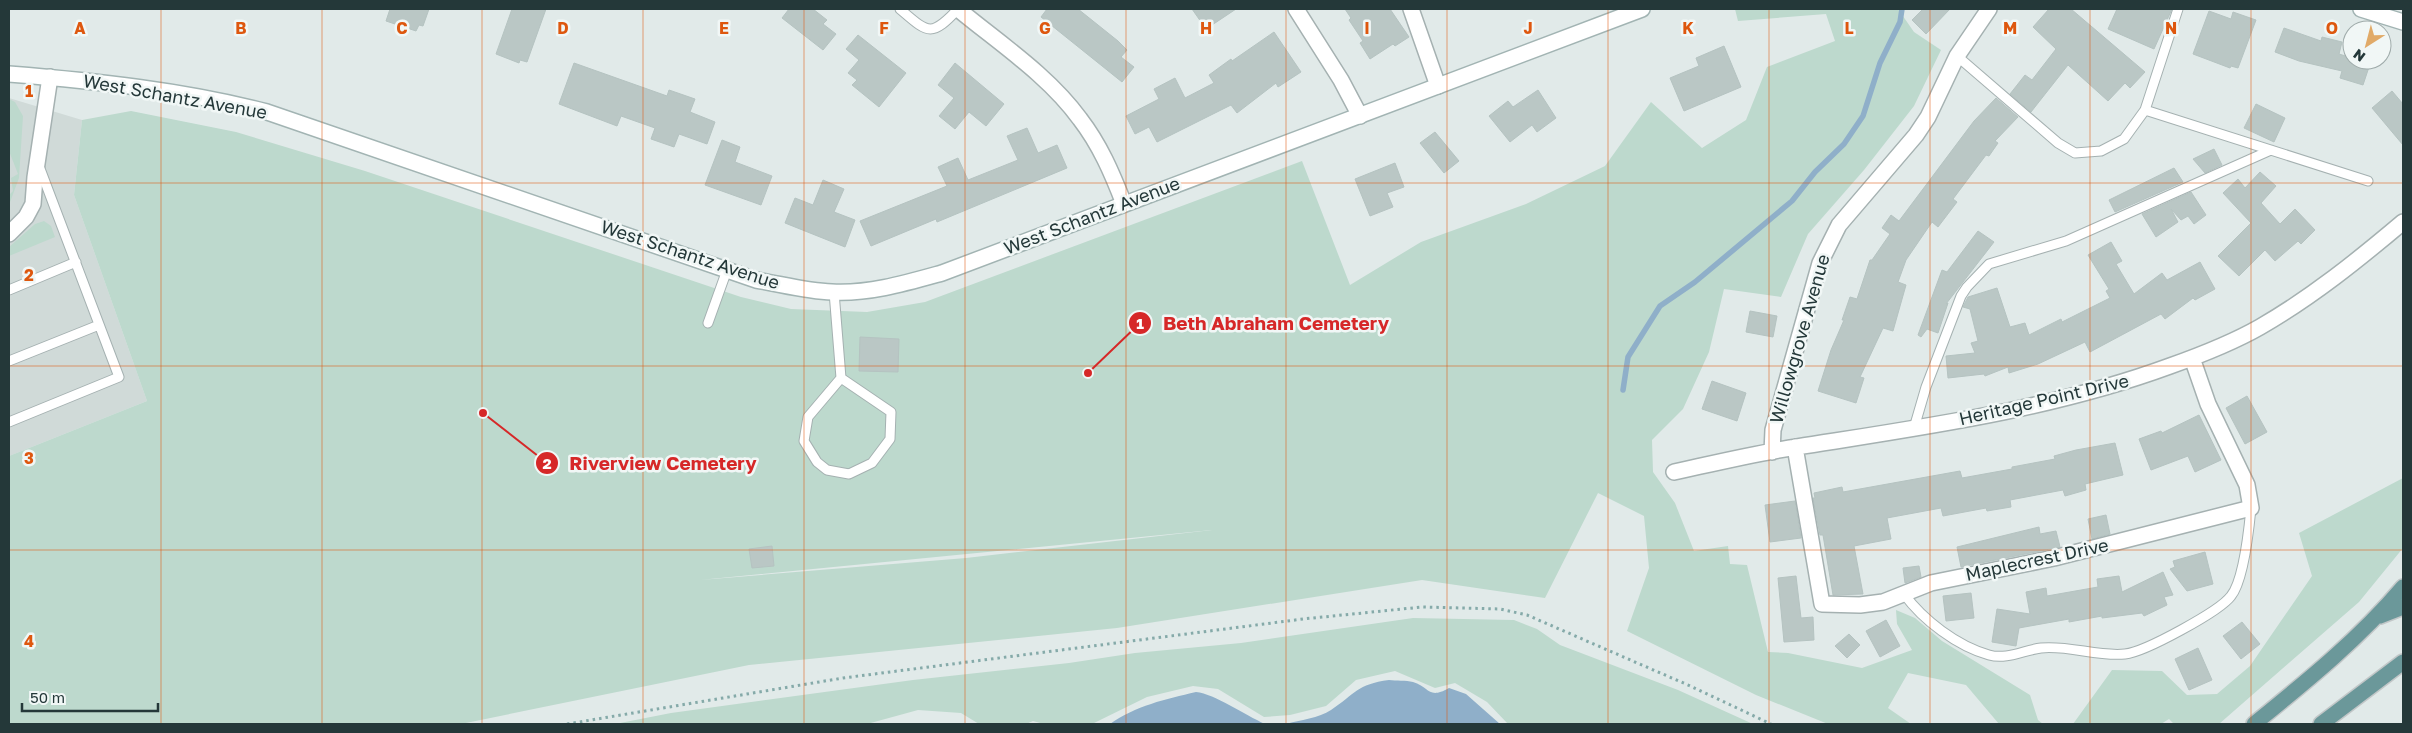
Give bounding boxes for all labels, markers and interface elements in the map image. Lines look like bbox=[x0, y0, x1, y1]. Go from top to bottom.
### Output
text: A bbox=[74, 18, 86, 38]
text: B bbox=[235, 18, 247, 38]
text: C bbox=[396, 18, 408, 38]
text: D bbox=[557, 18, 569, 38]
text: E bbox=[719, 18, 729, 38]
text: F bbox=[879, 18, 889, 38]
text: G bbox=[1039, 18, 1051, 38]
text: H bbox=[1200, 18, 1212, 38]
text: I bbox=[1364, 18, 1370, 38]
text: J bbox=[1523, 18, 1533, 38]
text: K bbox=[1682, 18, 1694, 38]
text: L bbox=[1844, 18, 1854, 38]
text: M bbox=[2003, 18, 2017, 38]
text: N bbox=[2165, 18, 2177, 38]
text: O bbox=[2326, 18, 2338, 38]
north arrow bbox=[2342, 20, 2392, 70]
text: N bbox=[2350, 46, 2368, 66]
street label: West Schantz Avenue bbox=[81, 69, 269, 123]
text: 1 bbox=[25, 81, 33, 101]
street label: West Schantz Avenue bbox=[1001, 171, 1183, 259]
street label: West Schantz Avenue bbox=[598, 215, 782, 293]
street label: Willowgrove Avenue bbox=[1764, 252, 1834, 426]
text: 2 bbox=[24, 265, 34, 285]
callout: Beth Abraham Cemetery bbox=[1128, 306, 1399, 340]
text: Beth Abraham Cemetery bbox=[1163, 311, 1390, 334]
text: 1 bbox=[1136, 314, 1144, 332]
street label: Heritage Point Drive bbox=[1957, 369, 2131, 429]
callout: Riverview Cemetery bbox=[534, 446, 766, 480]
text: 3 bbox=[24, 448, 34, 468]
text: Riverview Cemetery bbox=[569, 451, 757, 474]
text: 2 bbox=[542, 454, 552, 472]
street label: Maplecrest Drive bbox=[1963, 533, 2110, 585]
text: 4 bbox=[24, 631, 34, 651]
scale bar bbox=[22, 680, 159, 712]
text: 50 m bbox=[30, 688, 65, 706]

